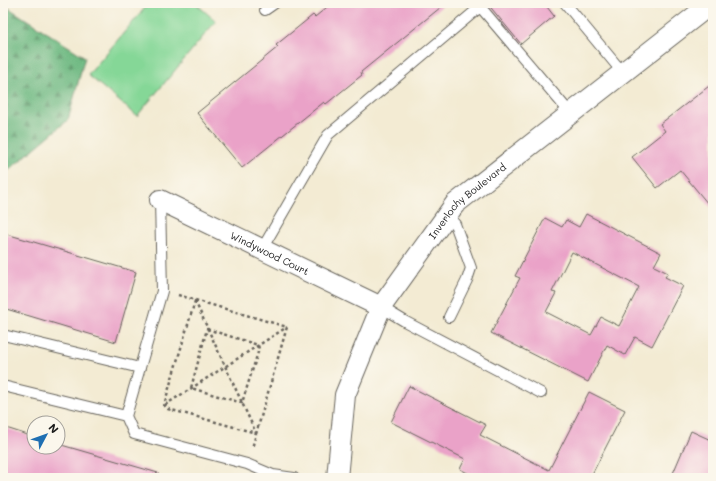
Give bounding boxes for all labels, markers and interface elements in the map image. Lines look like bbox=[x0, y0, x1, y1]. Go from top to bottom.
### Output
street label: Inverlochy Boulevard bbox=[425, 160, 509, 242]
street label: Windywood Court bbox=[228, 228, 312, 278]
north arrow bbox=[26, 415, 66, 455]
text: N bbox=[46, 420, 62, 436]

